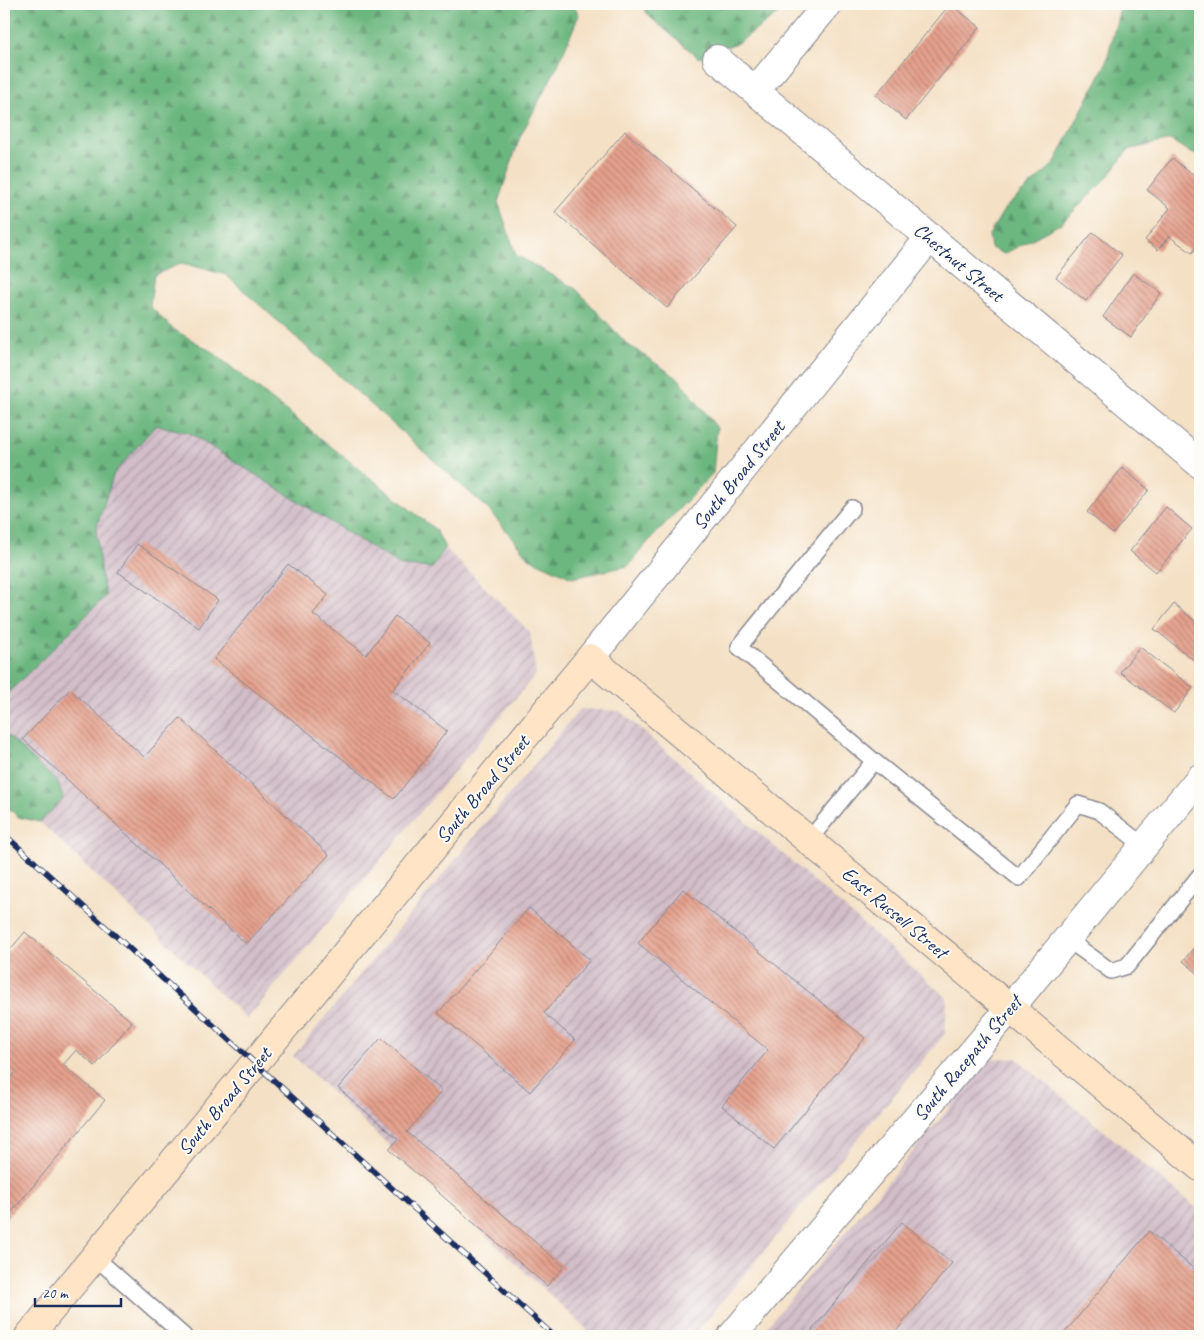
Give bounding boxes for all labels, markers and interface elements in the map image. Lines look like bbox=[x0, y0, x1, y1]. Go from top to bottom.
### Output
street label: Chestnut Street bbox=[909, 218, 1011, 309]
street label: South Broad Street bbox=[687, 414, 792, 535]
street label: South Broad Street bbox=[430, 728, 536, 848]
street label: East Russell Street bbox=[837, 861, 955, 966]
street label: South Racepath Street bbox=[908, 988, 1029, 1126]
street label: South Broad Street bbox=[172, 1040, 278, 1160]
scale bar bbox=[35, 1275, 121, 1307]
text: 20 m bbox=[42, 1284, 69, 1303]

